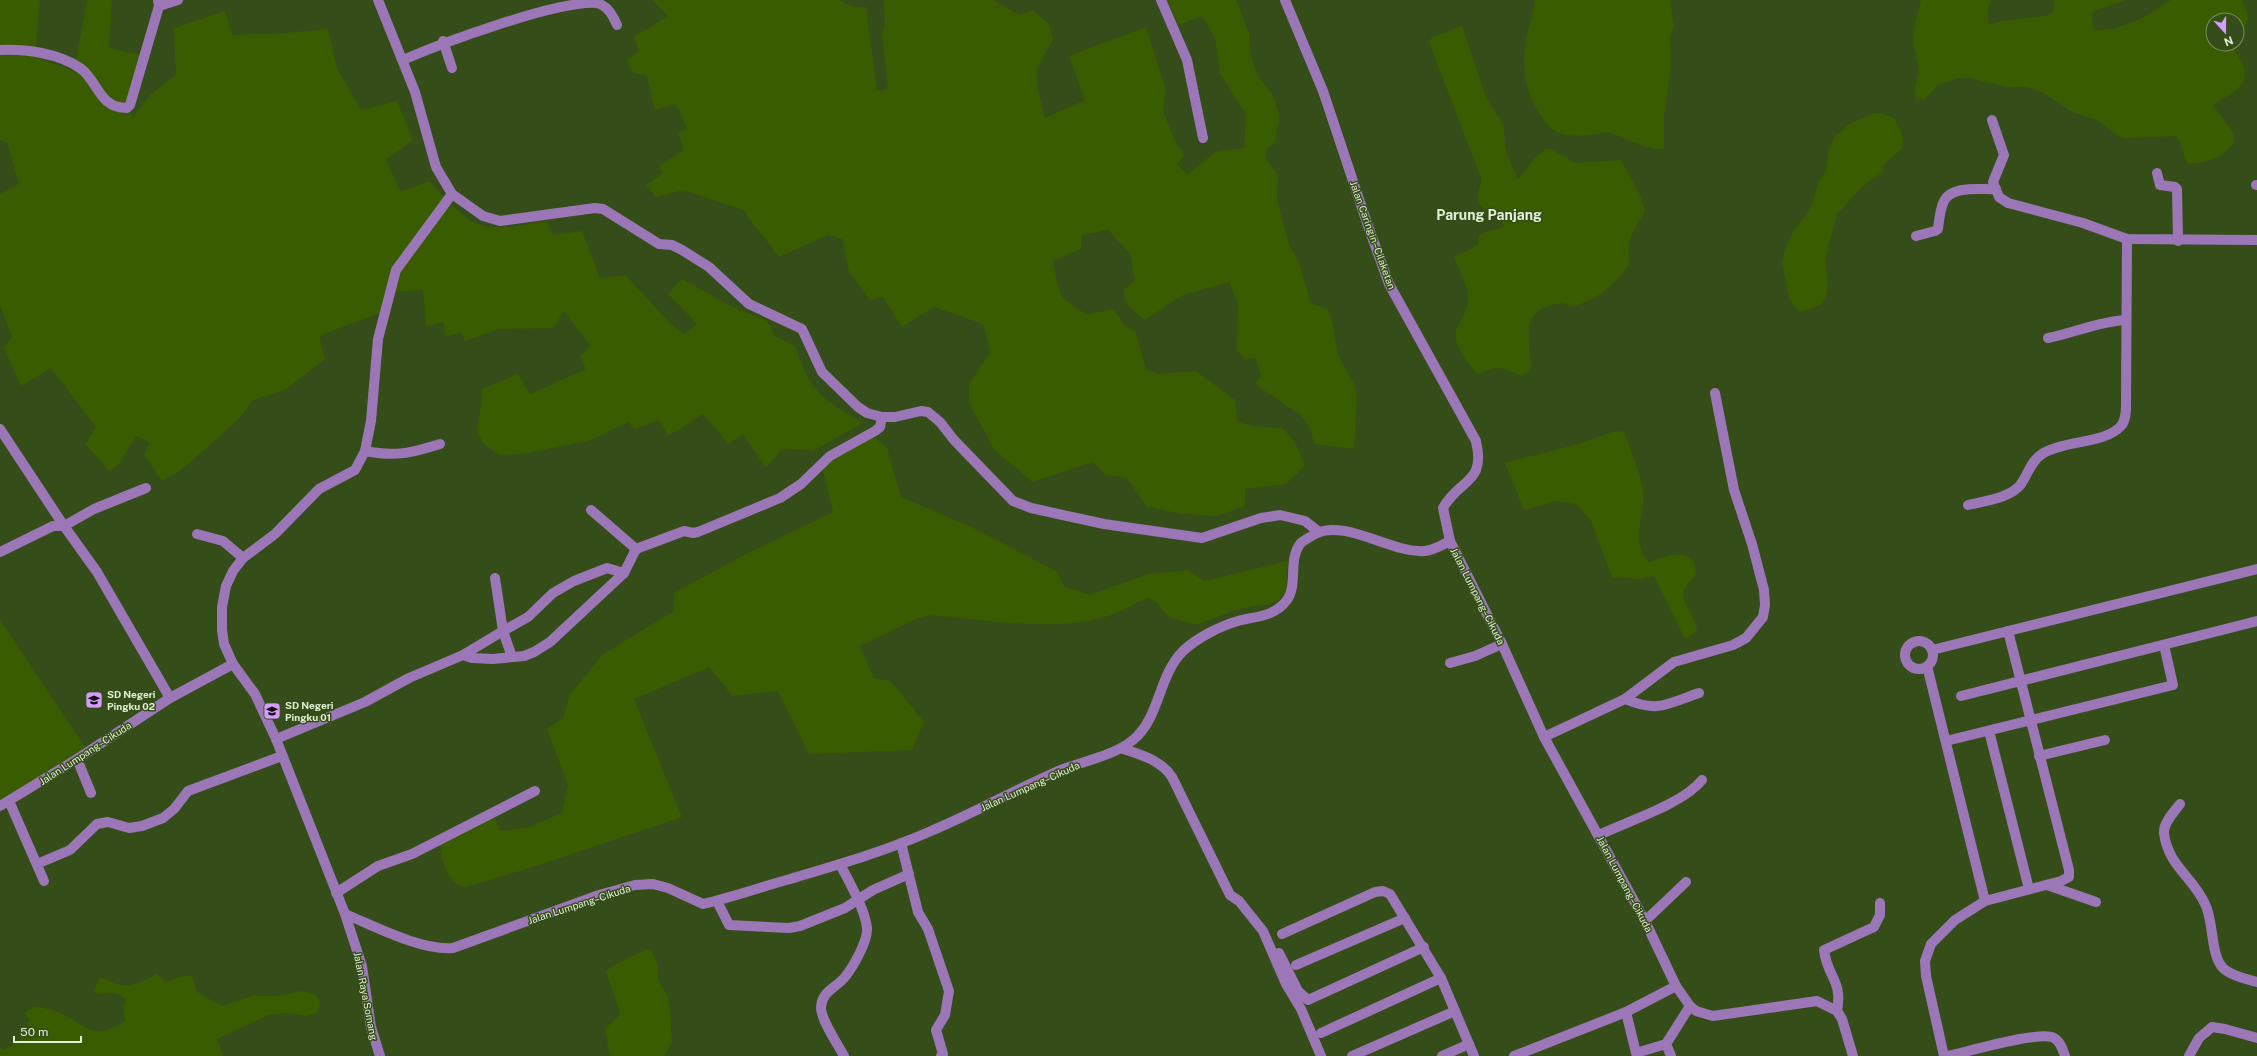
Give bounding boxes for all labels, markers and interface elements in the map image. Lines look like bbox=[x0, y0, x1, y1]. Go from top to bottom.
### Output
north arrow bbox=[2205, 12, 2245, 52]
text: N bbox=[2222, 34, 2235, 48]
street label: Jalan Caringin–Cilaketan bbox=[1348, 179, 1398, 291]
district label: Parung Panjang bbox=[1436, 207, 1542, 223]
street label: Jalan Lumpang–Cikuda bbox=[1448, 546, 1508, 646]
place label: SD Negeri Pingku 02 bbox=[107, 688, 156, 712]
school or university icon: SD Negeri Pingku 02 bbox=[84, 690, 104, 710]
place label: SD Negeri Pingku 01 bbox=[285, 699, 334, 723]
school or university icon: SD Negeri Pingku 01 bbox=[262, 701, 282, 721]
street label: Jalan Lumpang–Cikuda bbox=[37, 719, 133, 787]
street label: Jalan Lumpang–Cikuda bbox=[979, 759, 1081, 813]
street label: Jalan Lumpang–Cikuda bbox=[1595, 834, 1655, 934]
street label: Jalan Lumpang–Cikuda bbox=[526, 882, 632, 926]
street label: Jalan Raya Somang bbox=[352, 951, 380, 1041]
scale bar bbox=[14, 1018, 81, 1044]
text: 50 m bbox=[20, 1025, 48, 1039]

